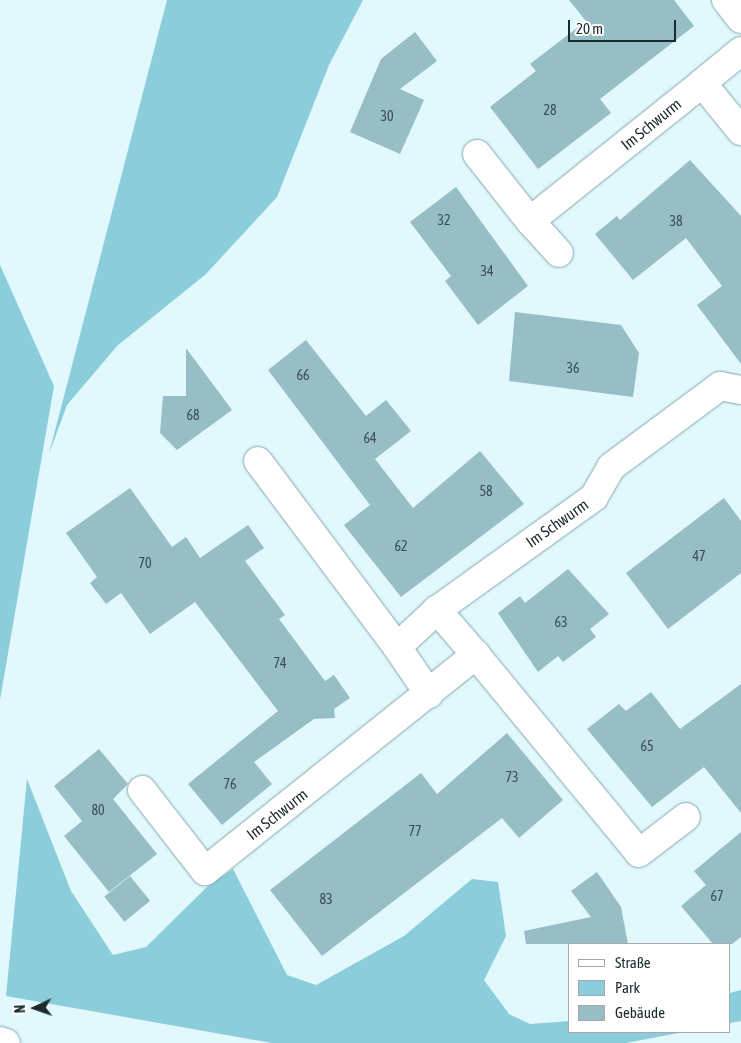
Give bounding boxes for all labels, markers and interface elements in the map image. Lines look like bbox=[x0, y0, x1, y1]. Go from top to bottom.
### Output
scale bar bbox=[571, 10, 678, 42]
text: 20 m bbox=[576, 20, 603, 37]
street label: Im Schwurm bbox=[617, 94, 685, 154]
house number: 28 bbox=[543, 102, 557, 118]
house number: 30 bbox=[380, 108, 394, 124]
house number: 32 bbox=[437, 212, 451, 228]
house number: 38 bbox=[669, 213, 683, 229]
house number: 34 bbox=[480, 263, 494, 279]
house number: 36 bbox=[566, 360, 580, 376]
house number: 66 bbox=[296, 367, 310, 383]
house number: 68 bbox=[186, 407, 200, 423]
house number: 64 bbox=[363, 430, 377, 446]
house number: 58 bbox=[479, 483, 493, 499]
street label: Im Schwurm bbox=[522, 495, 592, 551]
house number: 62 bbox=[394, 538, 408, 554]
house number: 47 bbox=[692, 548, 706, 564]
house number: 70 bbox=[138, 555, 152, 571]
house number: 63 bbox=[554, 614, 568, 630]
house number: 74 bbox=[273, 655, 287, 671]
house number: 65 bbox=[640, 738, 654, 754]
house number: 73 bbox=[505, 769, 519, 785]
house number: 76 bbox=[223, 776, 237, 792]
street label: Im Schwurm bbox=[243, 784, 311, 844]
house number: 80 bbox=[91, 802, 105, 818]
house number: 77 bbox=[408, 823, 422, 839]
house number: 67 bbox=[710, 888, 724, 904]
house number: 83 bbox=[319, 891, 333, 907]
legend bbox=[568, 943, 731, 1033]
text: Straße bbox=[615, 954, 651, 971]
text: Park bbox=[615, 979, 640, 996]
north arrow bbox=[10, 983, 60, 1033]
text: N bbox=[12, 1004, 28, 1013]
text: Gebäude bbox=[615, 1004, 665, 1021]

